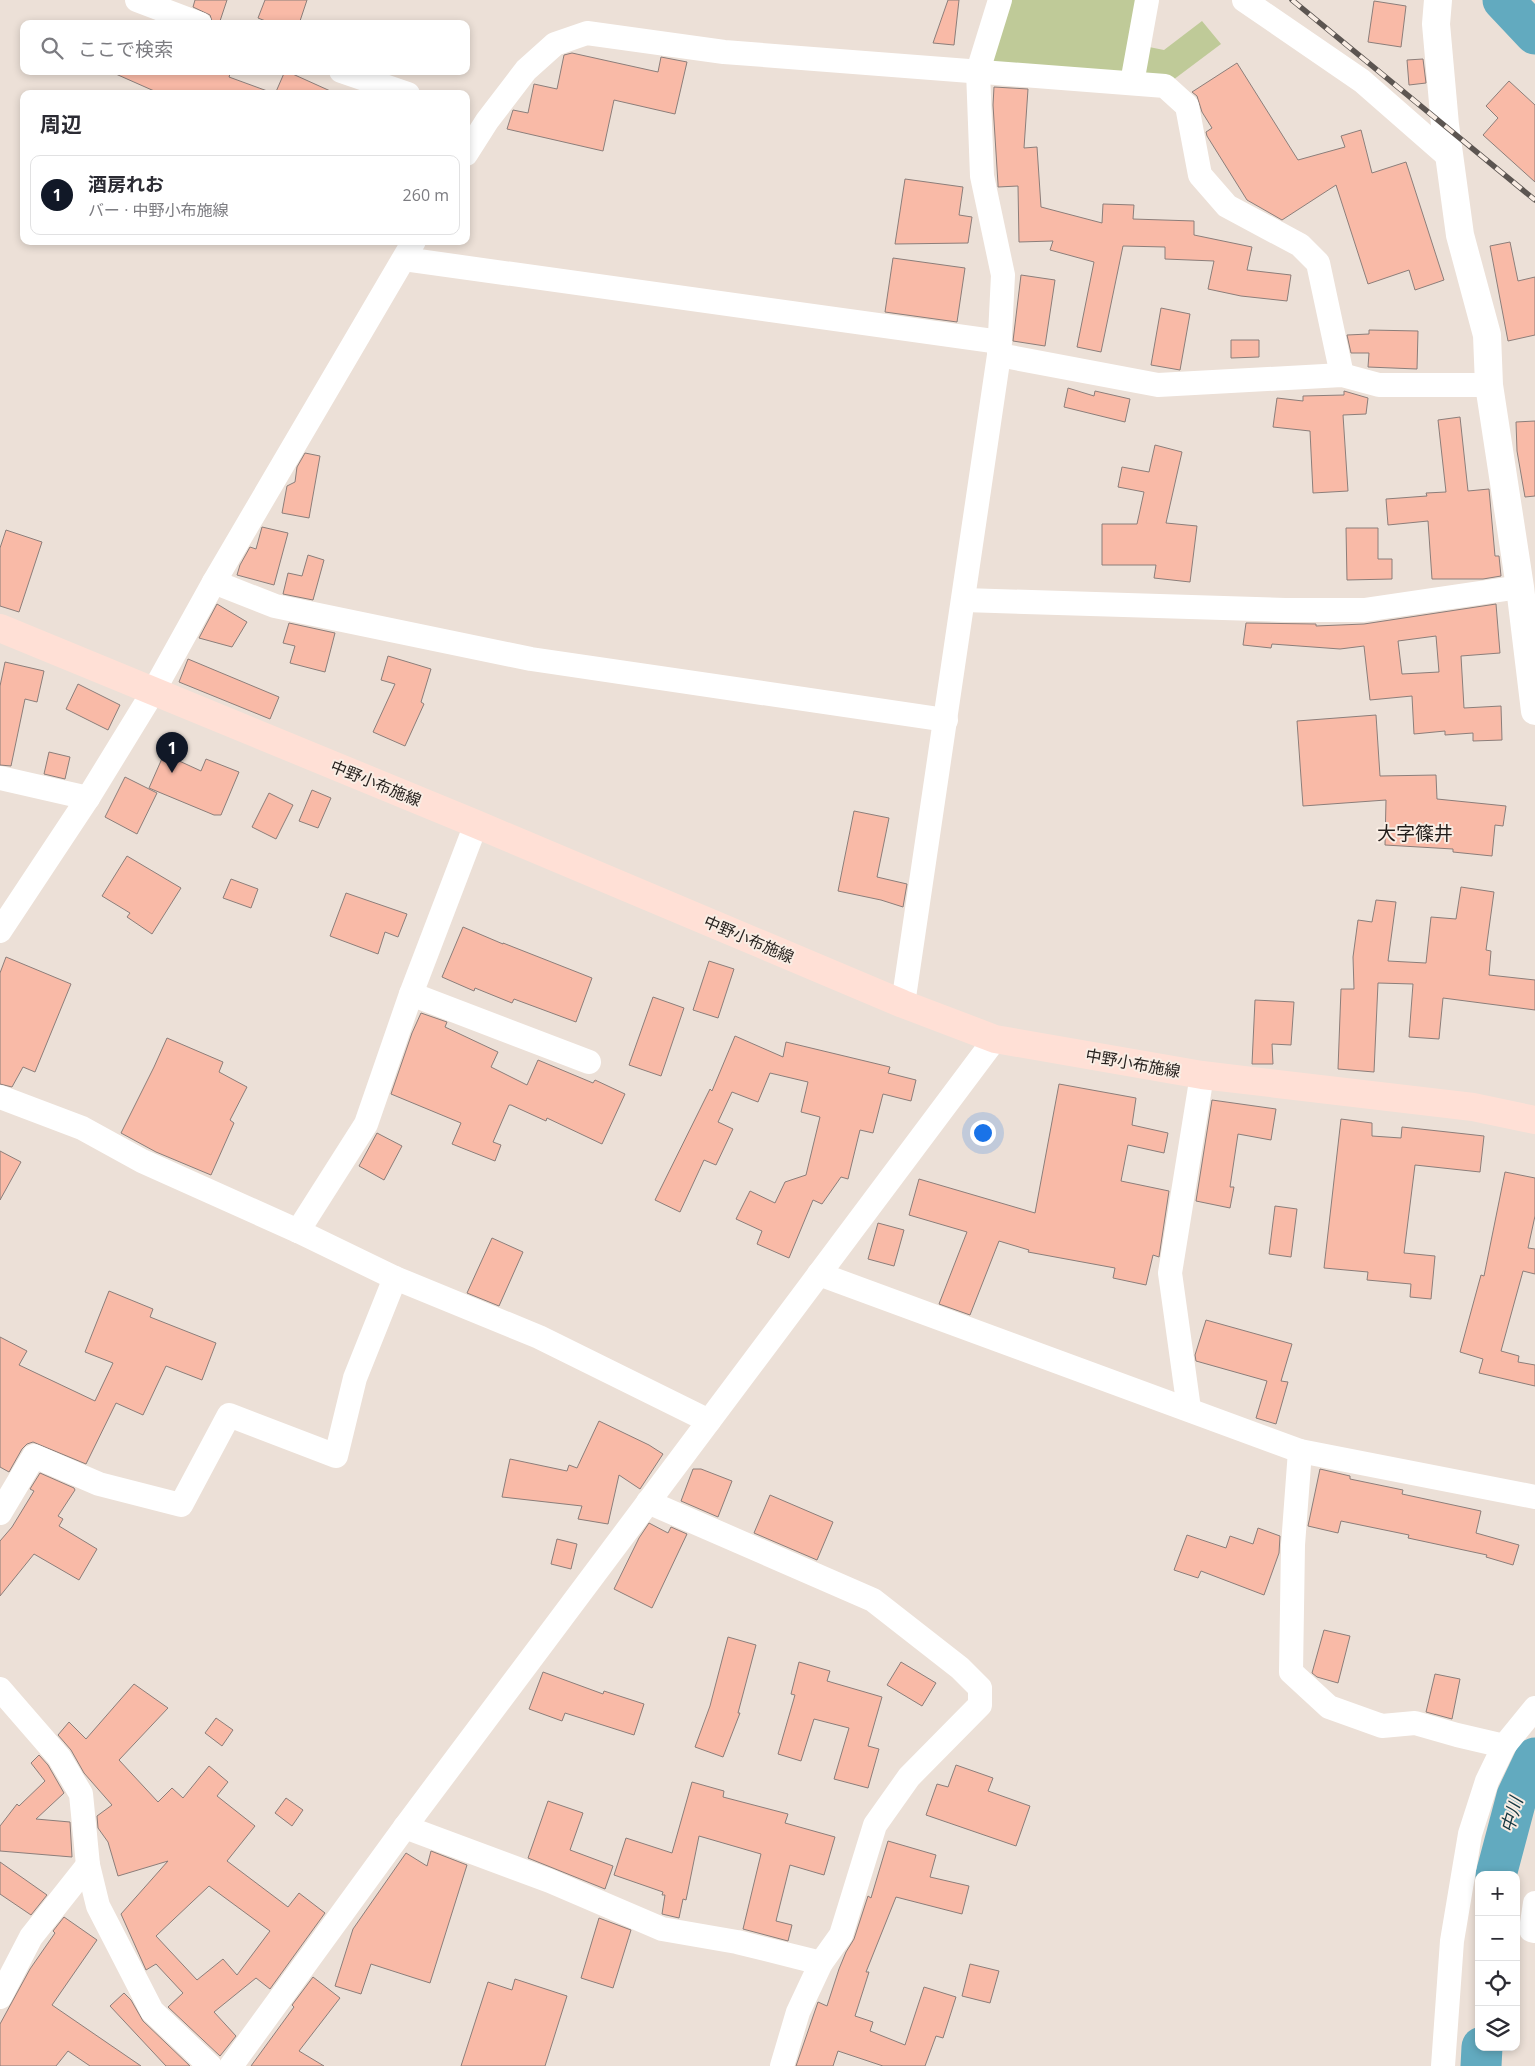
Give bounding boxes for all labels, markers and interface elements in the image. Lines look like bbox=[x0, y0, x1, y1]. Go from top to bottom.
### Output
search box bbox=[20, 20, 470, 75]
icon: search bbox=[38, 34, 66, 62]
text: ここで検索 bbox=[78, 36, 173, 62]
text: 周辺 bbox=[40, 110, 82, 138]
text: 酒房れお bbox=[88, 171, 164, 197]
text: 1 bbox=[52, 184, 62, 206]
text: 260 m bbox=[403, 184, 449, 206]
text: バー · 中野小布施線 bbox=[88, 199, 229, 221]
pin: 1 bbox=[156, 732, 188, 773]
street label: 中野小布施線 bbox=[327, 755, 425, 811]
district label: 大字篠井 bbox=[1377, 820, 1453, 846]
street label: 中野小布施線 bbox=[701, 910, 797, 968]
street label: 中野小布施線 bbox=[1084, 1044, 1182, 1082]
your location bbox=[970, 1120, 996, 1146]
water label: 中川 bbox=[1495, 1792, 1528, 1835]
map controls bbox=[1475, 1871, 1520, 2051]
button: + bbox=[1475, 1871, 1520, 1916]
button: − bbox=[1475, 1916, 1520, 1961]
button: locate bbox=[1475, 1961, 1520, 2006]
button: layers bbox=[1475, 2006, 1520, 2051]

